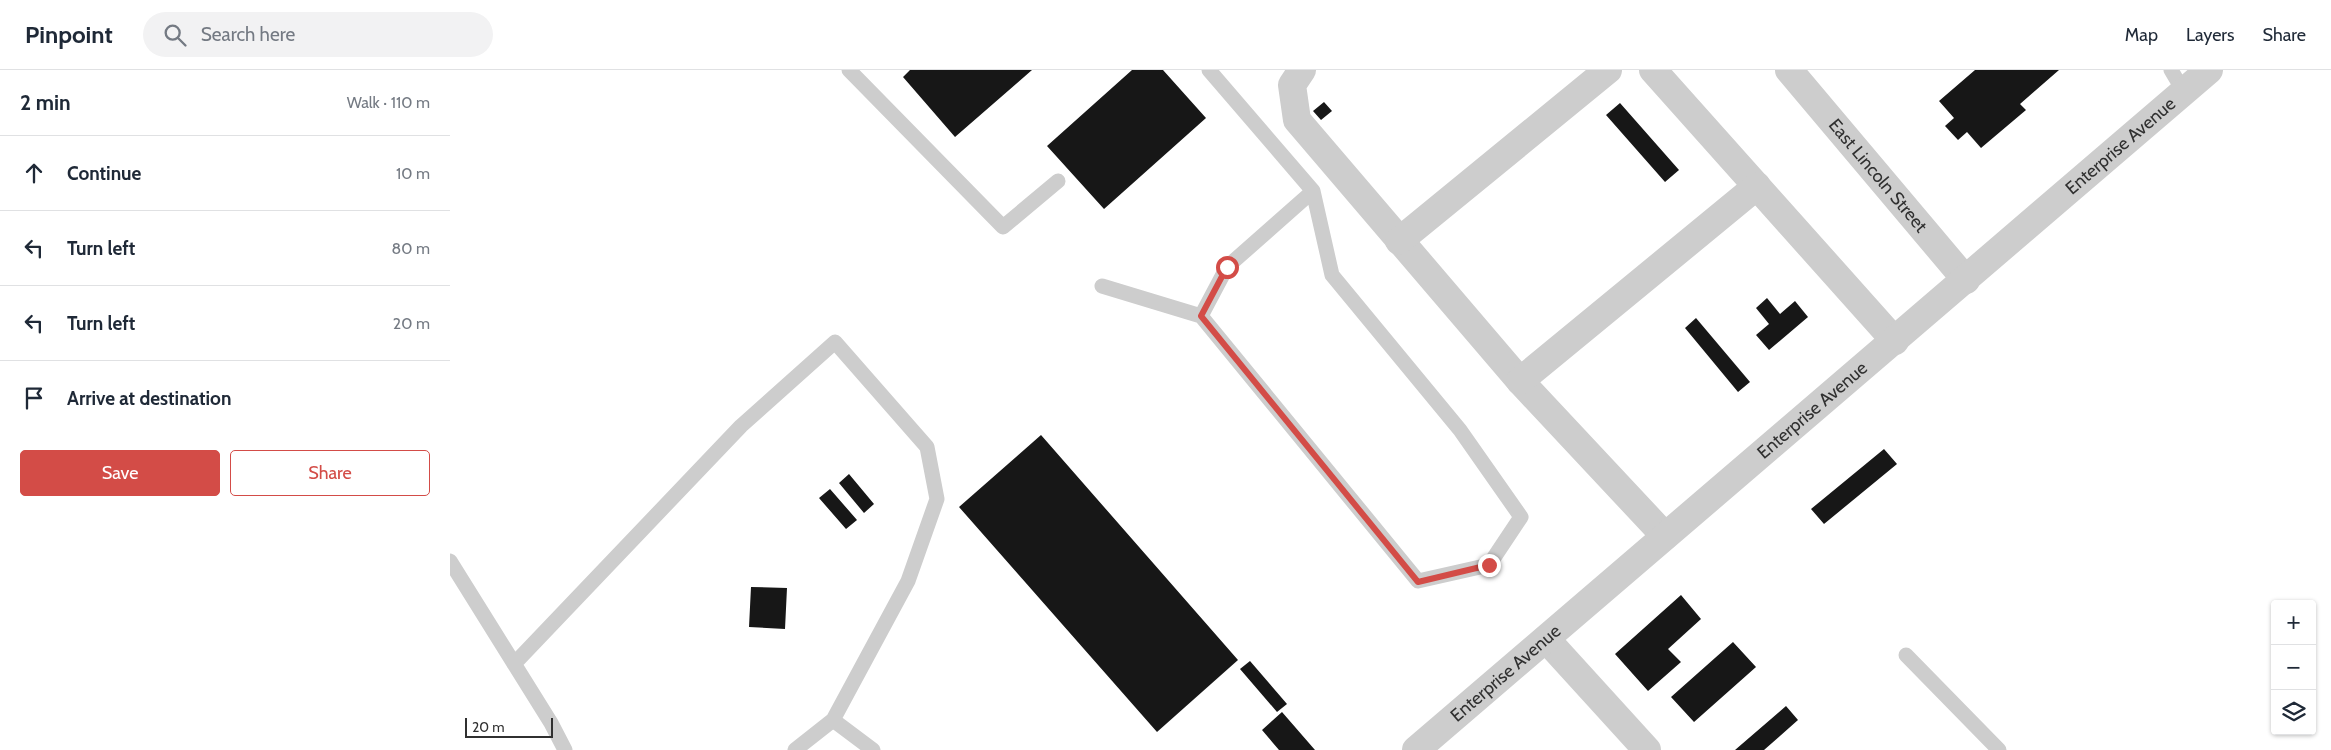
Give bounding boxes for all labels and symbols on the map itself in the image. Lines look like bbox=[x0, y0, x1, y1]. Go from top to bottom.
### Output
street label: Enterprise Avenue bbox=[2061, 93, 2180, 199]
street label: East Lincoln Street bbox=[1824, 114, 1932, 237]
route start bbox=[1216, 256, 1239, 279]
street label: Enterprise Avenue bbox=[1753, 357, 1872, 463]
route end bbox=[1478, 554, 1501, 577]
street label: Enterprise Avenue bbox=[1446, 620, 1565, 726]
scale bar bbox=[465, 715, 552, 738]

